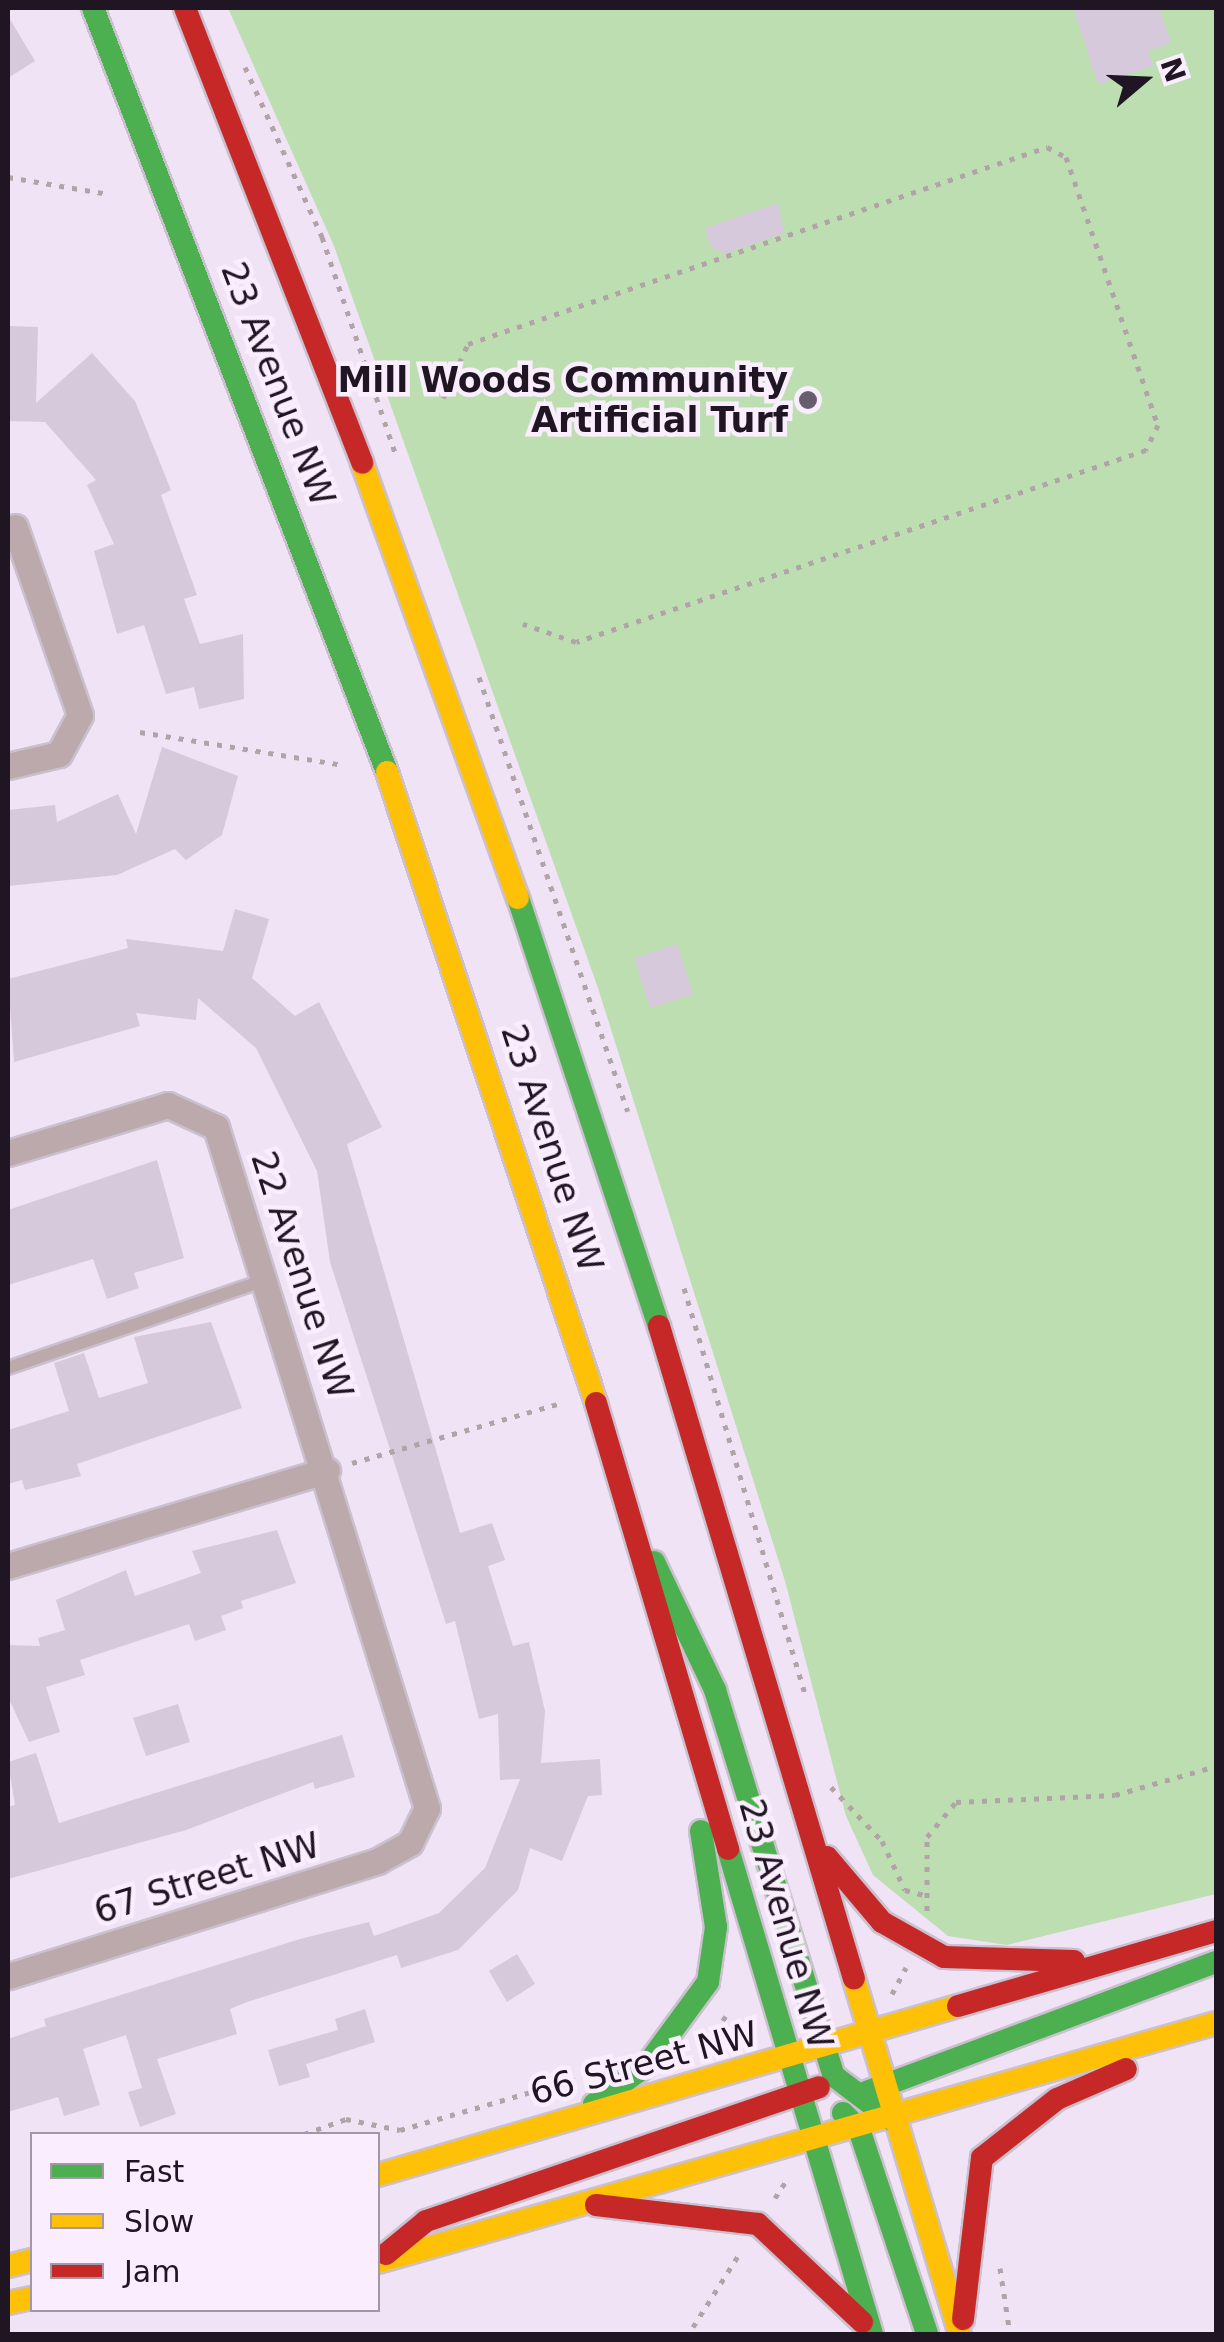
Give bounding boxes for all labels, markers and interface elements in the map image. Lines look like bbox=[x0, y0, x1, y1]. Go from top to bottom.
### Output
north arrow bbox=[1094, 30, 1194, 130]
text: N bbox=[1153, 54, 1192, 87]
street label: 23 Avenue NW bbox=[212, 256, 344, 512]
place label: Mill Woods Community Artificial Turf bbox=[337, 359, 788, 441]
marker: Mill Woods Community Artificial Turf bbox=[797, 389, 819, 411]
street label: 23 Avenue NW bbox=[492, 1019, 612, 1277]
street label: 22 Avenue NW bbox=[242, 1146, 362, 1404]
street label: 23 Avenue NW bbox=[730, 1794, 842, 2054]
street label: 67 Street NW bbox=[89, 1824, 325, 1932]
street label: 66 Street NW bbox=[526, 2012, 762, 2114]
legend bbox=[30, 2132, 380, 2312]
text: Fast bbox=[124, 2154, 184, 2189]
text: Slow bbox=[124, 2204, 194, 2239]
text: Jam bbox=[124, 2254, 180, 2289]

